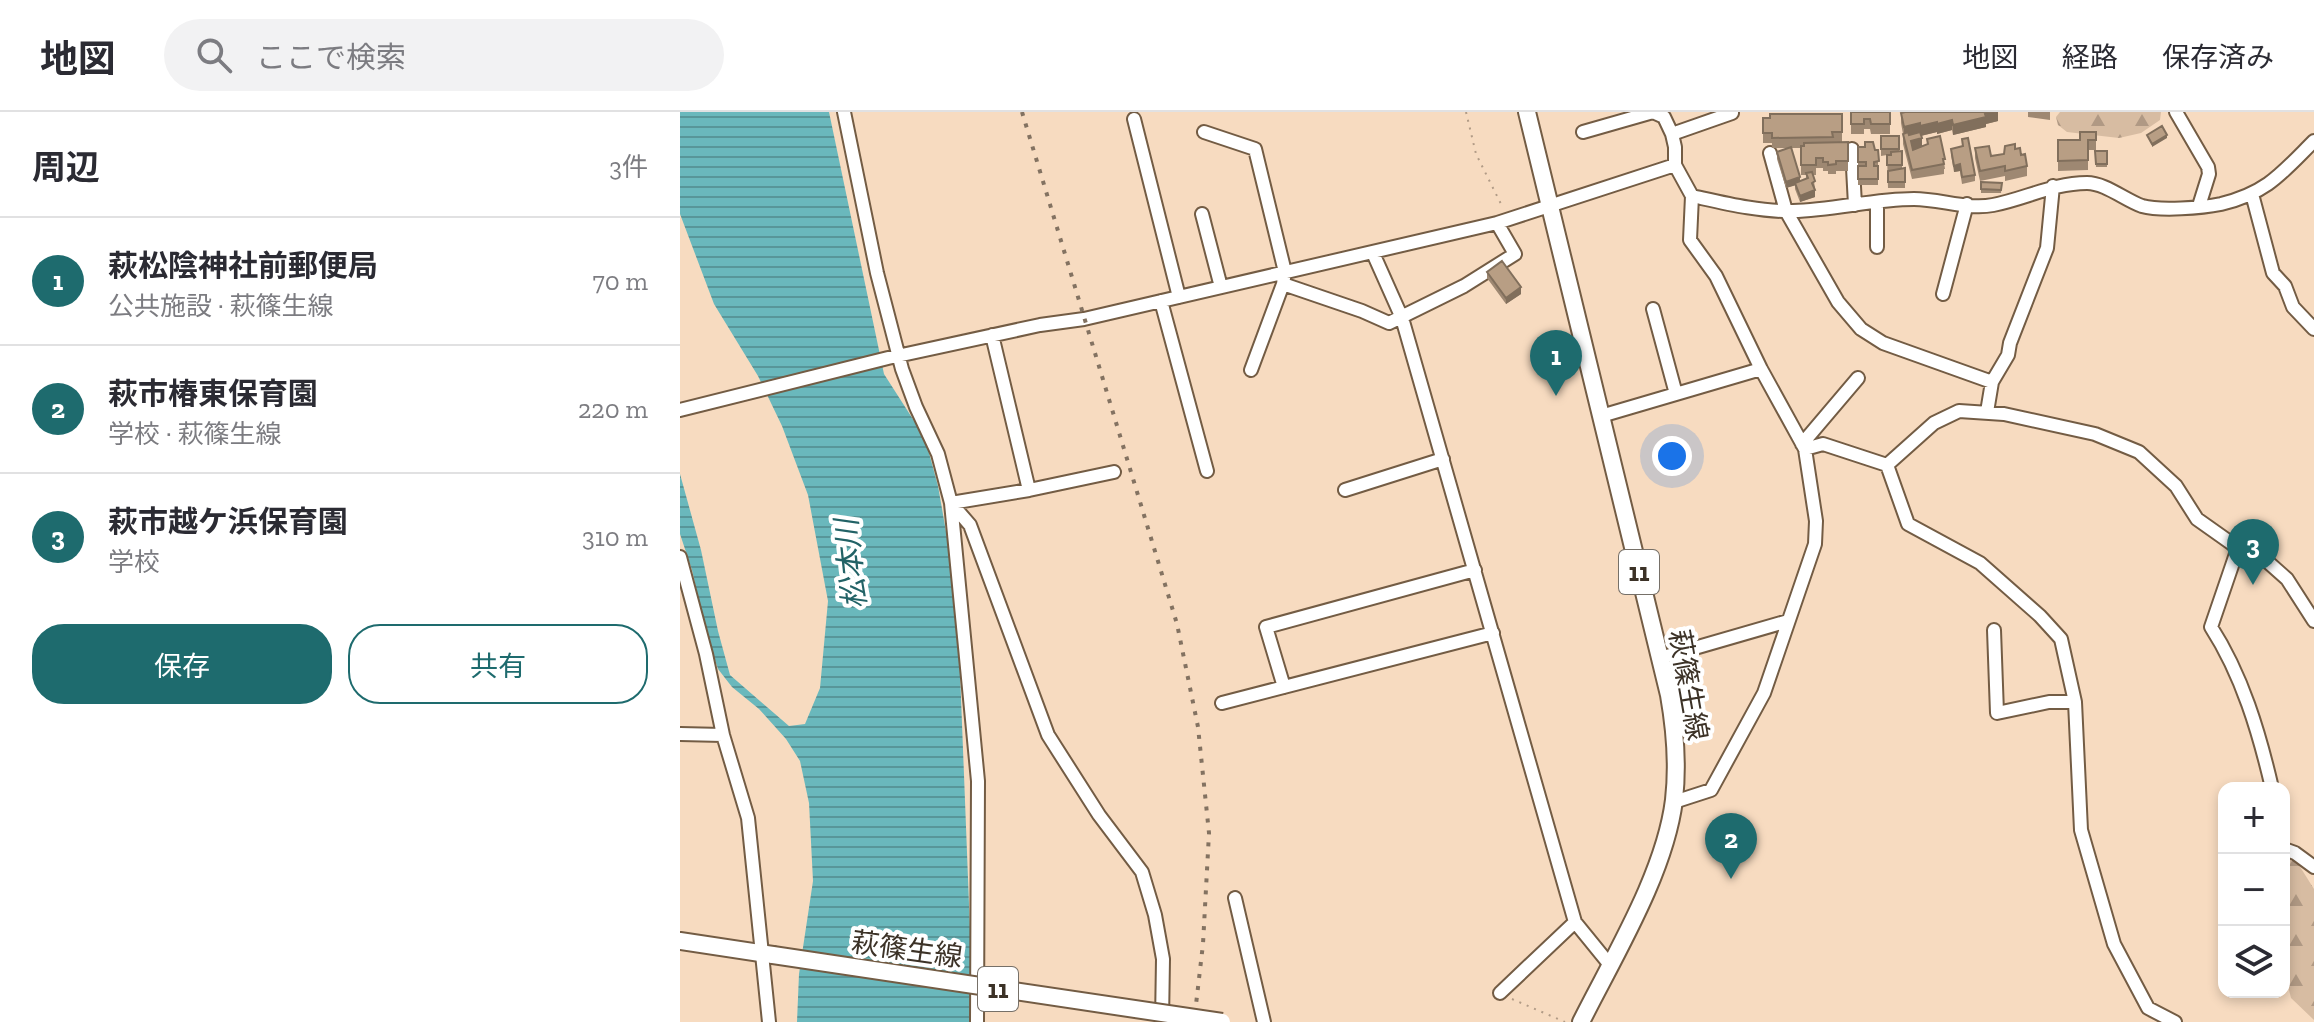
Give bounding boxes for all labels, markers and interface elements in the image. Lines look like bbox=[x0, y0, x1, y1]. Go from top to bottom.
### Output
search box bbox=[164, 19, 724, 91]
icon: search bbox=[192, 33, 236, 77]
text: 地図 bbox=[40, 36, 116, 82]
text: ここで検索 bbox=[256, 40, 406, 76]
text: 地図 bbox=[1962, 41, 2018, 74]
text: 経路 bbox=[2062, 41, 2118, 74]
text: 保存済み bbox=[2162, 41, 2274, 74]
text: 周辺 bbox=[32, 147, 100, 188]
text: 3件 bbox=[609, 151, 648, 183]
text: 萩松陰神社前郵便局 bbox=[108, 248, 378, 284]
text: 1 bbox=[53, 265, 63, 297]
text: 70 m bbox=[592, 265, 648, 297]
text: 公共施設 · 萩篠生線 bbox=[108, 290, 334, 322]
pin: 1 bbox=[1530, 330, 1582, 396]
text: 萩市椿東保育園 bbox=[108, 376, 318, 412]
text: 2 bbox=[51, 393, 65, 425]
text: 220 m bbox=[578, 393, 648, 425]
text: 学校 · 萩篠生線 bbox=[108, 418, 282, 450]
your location bbox=[1652, 436, 1692, 476]
text: 萩市越ケ浜保育園 bbox=[108, 504, 348, 540]
water label: 松本川 bbox=[828, 514, 874, 611]
pin: 3 bbox=[2227, 519, 2279, 585]
text: 3 bbox=[51, 521, 65, 553]
text: 310 m bbox=[582, 521, 648, 553]
text: 学校 bbox=[108, 546, 160, 578]
road number: 11 bbox=[1619, 550, 1659, 594]
button: 保存 bbox=[32, 624, 332, 704]
button: 共有 bbox=[348, 624, 648, 704]
street label: 萩篠生線 bbox=[1663, 627, 1714, 743]
map controls bbox=[2218, 782, 2290, 998]
button: + bbox=[2218, 782, 2290, 854]
pin: 2 bbox=[1705, 813, 1757, 879]
button: − bbox=[2218, 854, 2290, 926]
street label: 萩篠生線 bbox=[849, 925, 965, 974]
button: layers bbox=[2218, 926, 2290, 998]
road number: 11 bbox=[978, 967, 1018, 1011]

